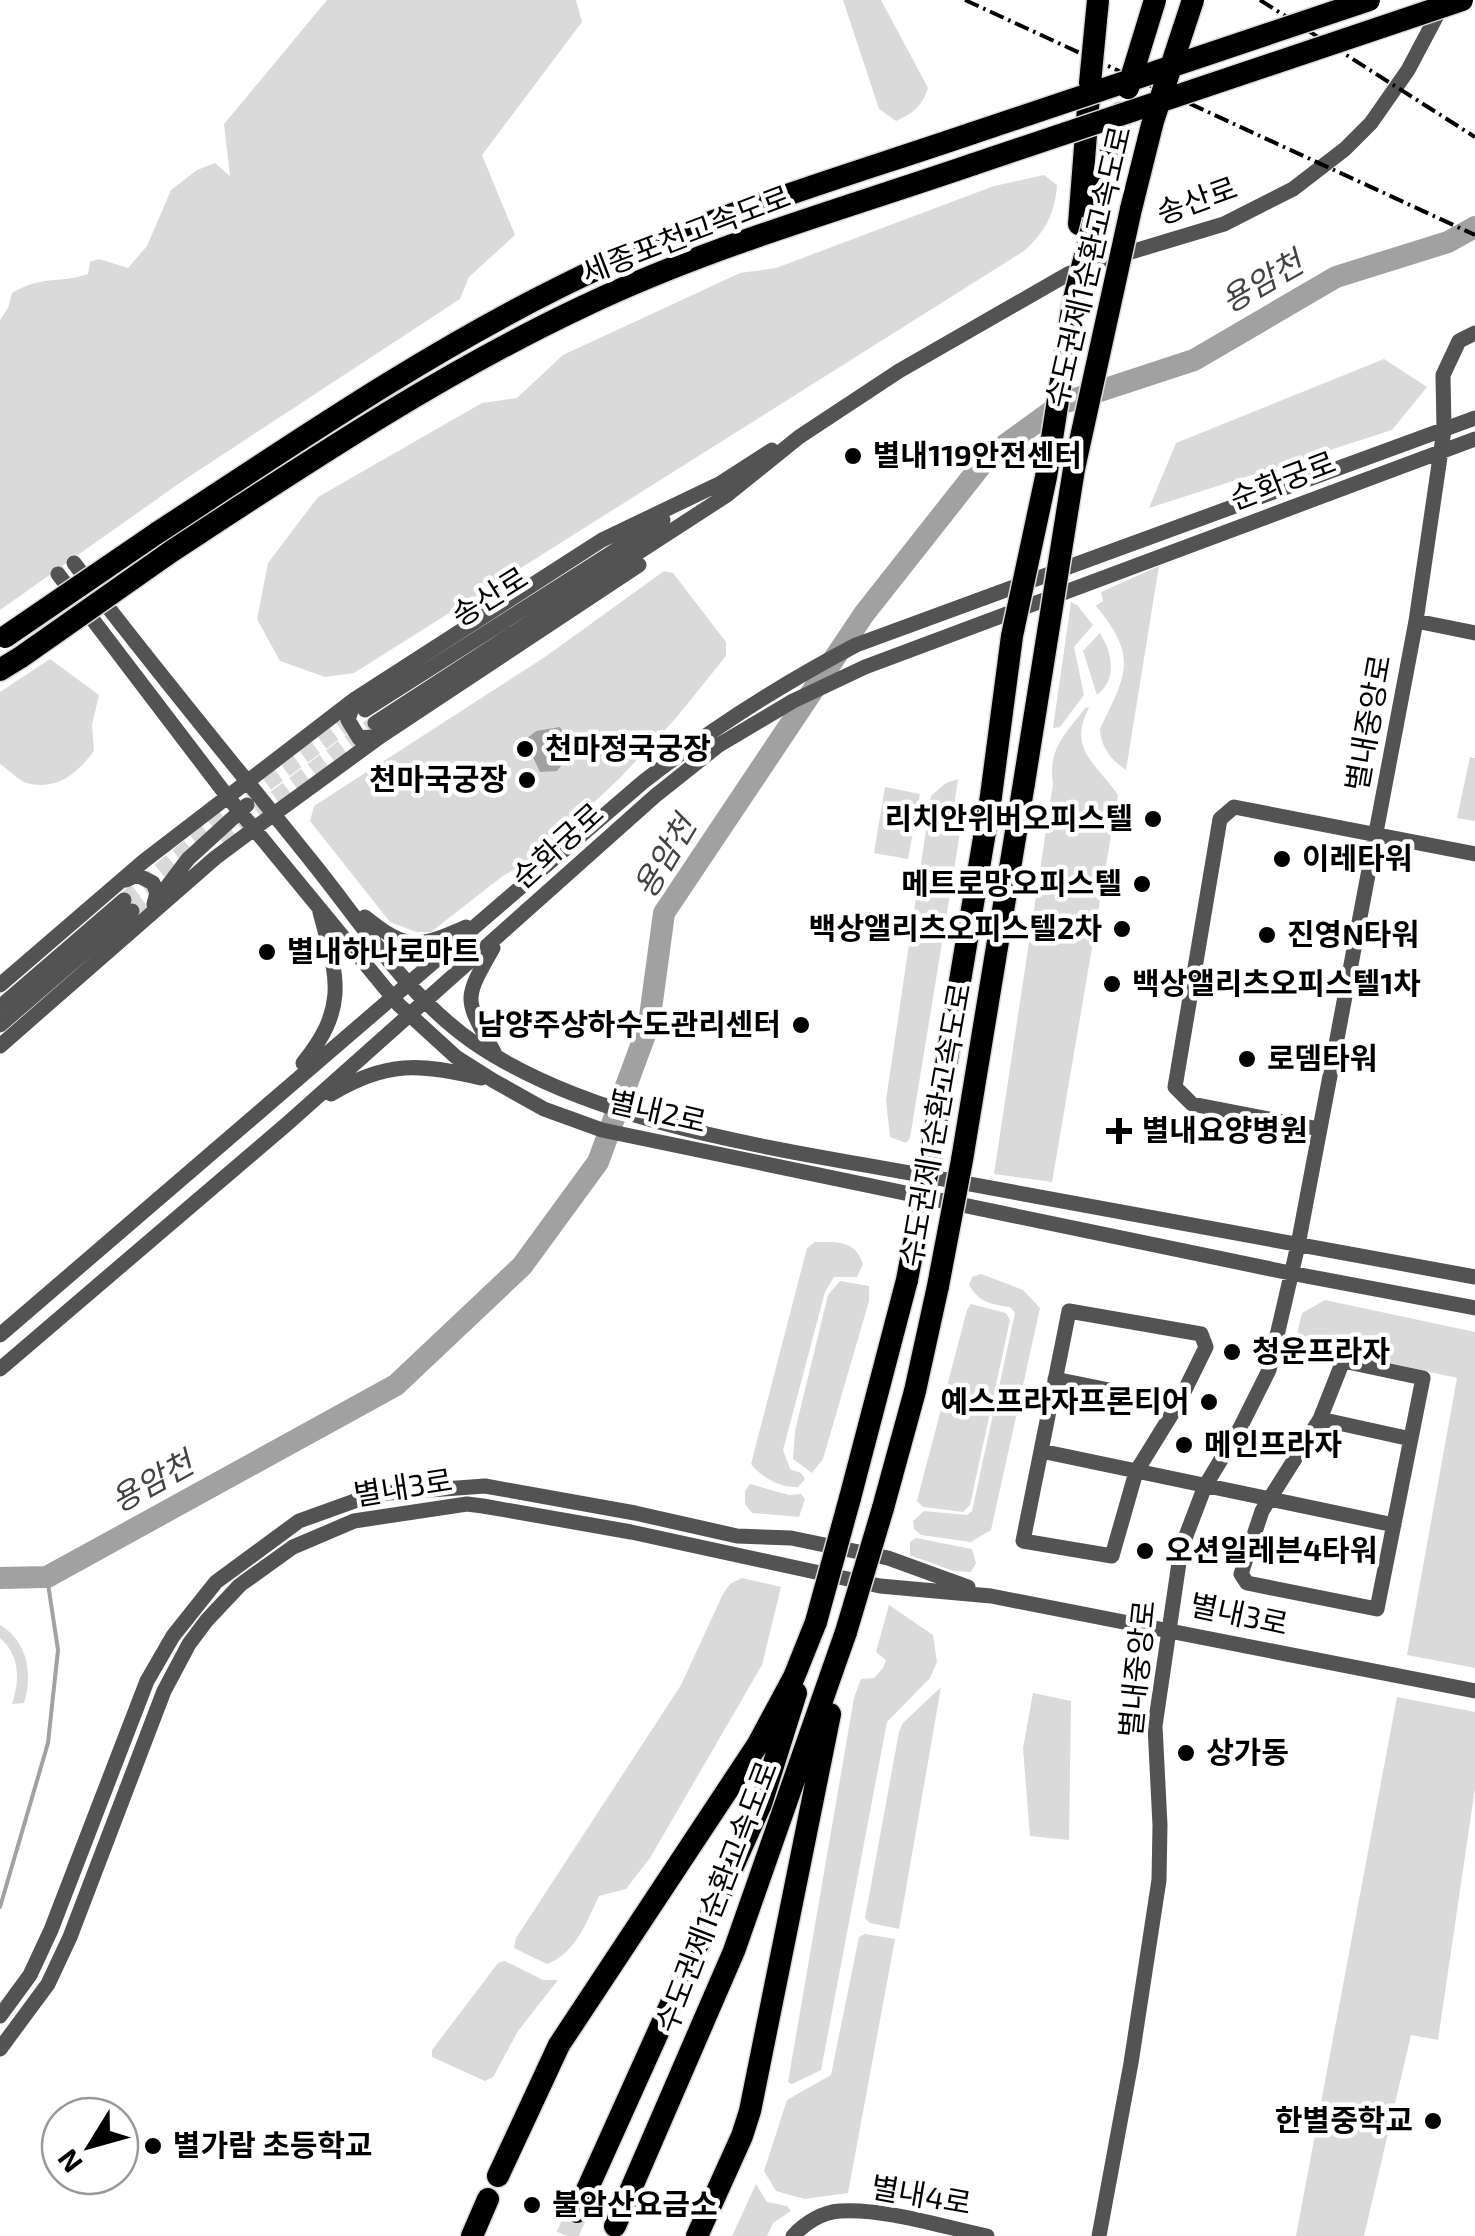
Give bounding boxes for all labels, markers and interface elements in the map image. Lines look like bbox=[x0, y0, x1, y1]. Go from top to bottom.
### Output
street label: 수도권제1순환고속도로 bbox=[1037, 122, 1137, 411]
street label: 송산로 bbox=[1151, 168, 1241, 230]
street label: 세종포천고속도로 bbox=[576, 177, 795, 290]
water label: 용암천 bbox=[1213, 240, 1312, 319]
place label: 별내119안전센터 bbox=[873, 436, 1082, 472]
street label: 순화궁로 bbox=[1224, 443, 1340, 516]
marker: 별내119안전센터 bbox=[842, 445, 864, 467]
street label: 송산로 bbox=[444, 558, 534, 633]
street label: 별내중앙로 bbox=[1337, 652, 1397, 794]
place label: 천마정국궁장 bbox=[545, 729, 711, 765]
marker: 천마정국궁장 bbox=[514, 738, 536, 760]
place label: 천마국궁장 bbox=[369, 760, 507, 796]
marker: 천마국궁장 bbox=[516, 769, 538, 791]
street label: 순화궁로 bbox=[504, 794, 610, 895]
place label: 리치안위버오피스텔 bbox=[885, 799, 1133, 835]
water label: 용암천 bbox=[624, 805, 704, 904]
marker: 리치안위버오피스텔 bbox=[1142, 808, 1164, 830]
place label: 이레타워 bbox=[1302, 839, 1412, 875]
marker: 이레타워 bbox=[1271, 848, 1293, 870]
place label: 메트로망오피스텔 bbox=[901, 864, 1122, 900]
marker: 메트로망오피스텔 bbox=[1131, 873, 1153, 895]
place label: 백상앨리츠오피스텔2차 bbox=[809, 909, 1102, 945]
place label: 진영N타워 bbox=[1287, 915, 1419, 951]
marker: 백상앨리츠오피스텔2차 bbox=[1111, 918, 1133, 940]
marker: 진영N타워 bbox=[1256, 924, 1278, 946]
place label: 별내하나로마트 bbox=[287, 932, 480, 968]
marker: 별내하나로마트 bbox=[256, 941, 278, 963]
place label: 백상앨리츠오피스텔1차 bbox=[1132, 964, 1421, 1000]
marker: 백상앨리츠오피스텔1차 bbox=[1101, 973, 1123, 995]
street label: 수도권제1순환고속도로 bbox=[891, 980, 977, 1270]
place label: 남양주상하수도관리센터 bbox=[477, 1005, 781, 1041]
marker: 남양주상하수도관리센터 bbox=[790, 1014, 812, 1036]
place label: 로뎀타워 bbox=[1267, 1039, 1377, 1075]
marker: 로뎀타워 bbox=[1236, 1048, 1258, 1070]
street label: 별내2로 bbox=[605, 1081, 710, 1139]
place label: 별내요양병원 bbox=[1142, 1111, 1308, 1147]
marker: 별내요양병원 bbox=[1106, 1118, 1132, 1144]
place label: 청운프라자 bbox=[1252, 1332, 1390, 1368]
marker: 청운프라자 bbox=[1221, 1341, 1243, 1363]
place label: 예스프라자프론티어 bbox=[941, 1382, 1189, 1418]
marker: 예스프라자프론티어 bbox=[1198, 1391, 1220, 1413]
place label: 메인프라자 bbox=[1204, 1425, 1342, 1461]
marker: 메인프라자 bbox=[1173, 1434, 1195, 1456]
water label: 용암천 bbox=[103, 1440, 202, 1518]
street label: 별내3로 bbox=[351, 1460, 455, 1512]
place label: 오션일레븐4타워 bbox=[1165, 1531, 1377, 1567]
marker: 오션일레븐4타워 bbox=[1134, 1540, 1156, 1562]
street label: 별내3로 bbox=[1187, 1585, 1292, 1641]
street label: 별내중앙로 bbox=[1111, 1598, 1161, 1739]
place label: 상가동 bbox=[1206, 1733, 1289, 1769]
marker: 상가동 bbox=[1175, 1742, 1197, 1764]
street label: 수도권제1순환고속도로 bbox=[647, 1755, 784, 2037]
north arrow bbox=[40, 2096, 140, 2196]
place label: 한별중학교 bbox=[1275, 2101, 1413, 2137]
marker: 한별중학교 bbox=[1422, 2110, 1444, 2132]
place label: 별가람 초등학교 bbox=[173, 2126, 373, 2162]
marker: 별가람 초등학교 bbox=[142, 2135, 164, 2157]
text: N bbox=[50, 2143, 89, 2180]
street label: 별내4로 bbox=[868, 2168, 974, 2221]
place label: 불암산요금소 bbox=[552, 2185, 718, 2221]
marker: 불암산요금소 bbox=[521, 2194, 543, 2216]

